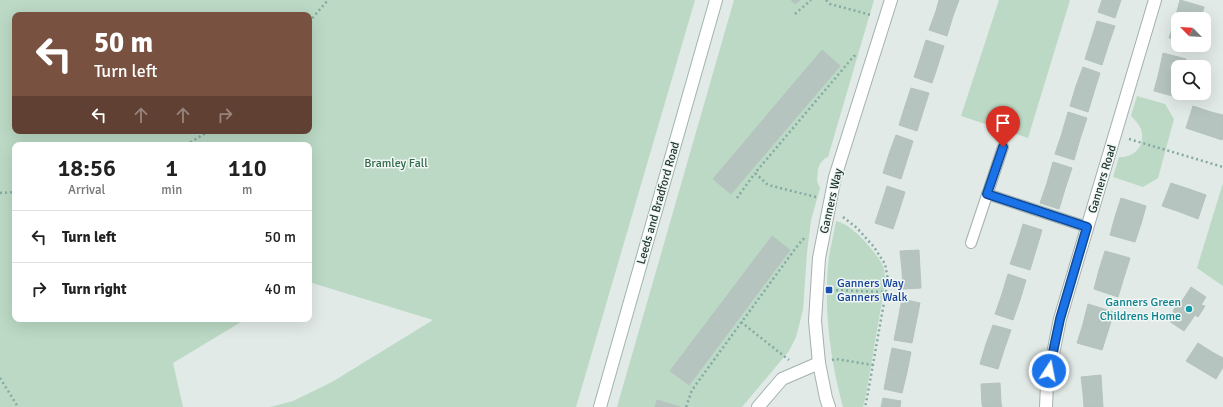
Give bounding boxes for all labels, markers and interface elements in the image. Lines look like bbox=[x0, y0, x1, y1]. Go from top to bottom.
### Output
north arrow bbox=[1171, 12, 1211, 52]
map controls bbox=[1171, 12, 1211, 100]
text: 50 m bbox=[94, 26, 153, 60]
icon: left bbox=[28, 28, 80, 80]
text: Turn left bbox=[94, 60, 157, 82]
button: search bbox=[1171, 60, 1211, 100]
icon: left bbox=[88, 104, 110, 126]
icon: ahead bbox=[130, 104, 152, 126]
icon: ahead bbox=[172, 104, 194, 126]
icon: right bbox=[214, 104, 236, 126]
pin bbox=[986, 106, 1020, 147]
icon: arrive bbox=[992, 112, 1014, 134]
street label: Leeds and Bradford Road bbox=[634, 140, 683, 266]
street label: Ganners Road bbox=[1085, 143, 1120, 215]
text: 18:56 bbox=[57, 153, 116, 183]
text: 1 bbox=[165, 153, 178, 183]
text: 110 bbox=[228, 153, 267, 183]
park label: Bramley Fall bbox=[364, 156, 428, 171]
street label: Ganners Way bbox=[817, 167, 846, 235]
text: Arrival bbox=[68, 182, 105, 198]
text: min bbox=[161, 182, 182, 198]
text: m bbox=[242, 182, 252, 198]
icon: left bbox=[28, 226, 50, 248]
text: Turn left bbox=[62, 228, 116, 246]
text: 50 m bbox=[265, 228, 296, 246]
place label: Ganners Way Ganners Walk bbox=[837, 276, 908, 305]
icon: right bbox=[28, 278, 50, 300]
text: Turn right bbox=[62, 280, 127, 298]
text: 40 m bbox=[265, 280, 296, 298]
marker: Ganners Way Ganners Walk bbox=[824, 285, 834, 295]
place label: Ganners Green Childrens Home bbox=[1100, 295, 1181, 324]
marker: Ganners Green Childrens Home bbox=[1184, 304, 1194, 314]
position arrow bbox=[1028, 350, 1070, 392]

